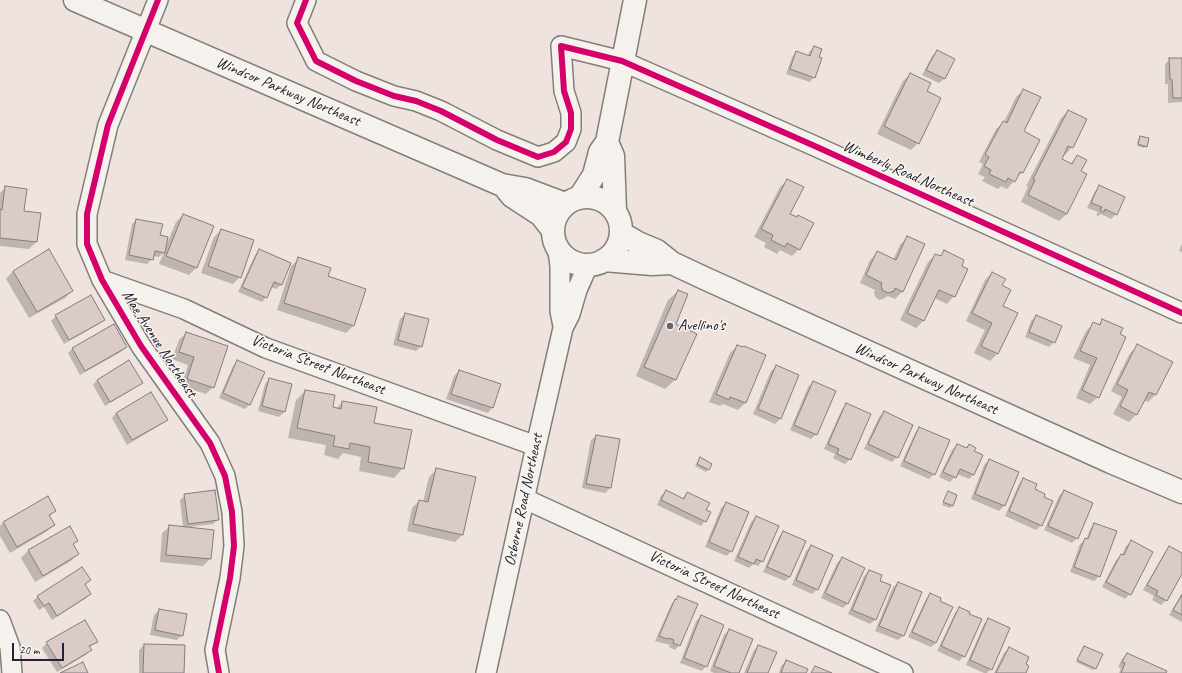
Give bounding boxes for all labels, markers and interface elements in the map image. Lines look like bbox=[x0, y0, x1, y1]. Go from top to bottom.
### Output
street label: Windsor Parkway Northeast bbox=[213, 53, 363, 131]
street label: Wimberly Road Northeast bbox=[840, 137, 976, 211]
street label: Mae Avenue Northeast bbox=[117, 287, 201, 401]
place label: Avellino's bbox=[678, 316, 725, 336]
marker: Avellino's bbox=[665, 321, 675, 331]
street label: Victoria Street Northeast bbox=[248, 331, 388, 399]
street label: Windsor Parkway Northeast bbox=[851, 339, 1001, 419]
street label: Osborne Road Northeast bbox=[501, 432, 547, 568]
street label: Victoria Street Northeast bbox=[646, 546, 782, 624]
scale bar bbox=[14, 635, 66, 661]
text: 20 m bbox=[19, 642, 39, 658]

